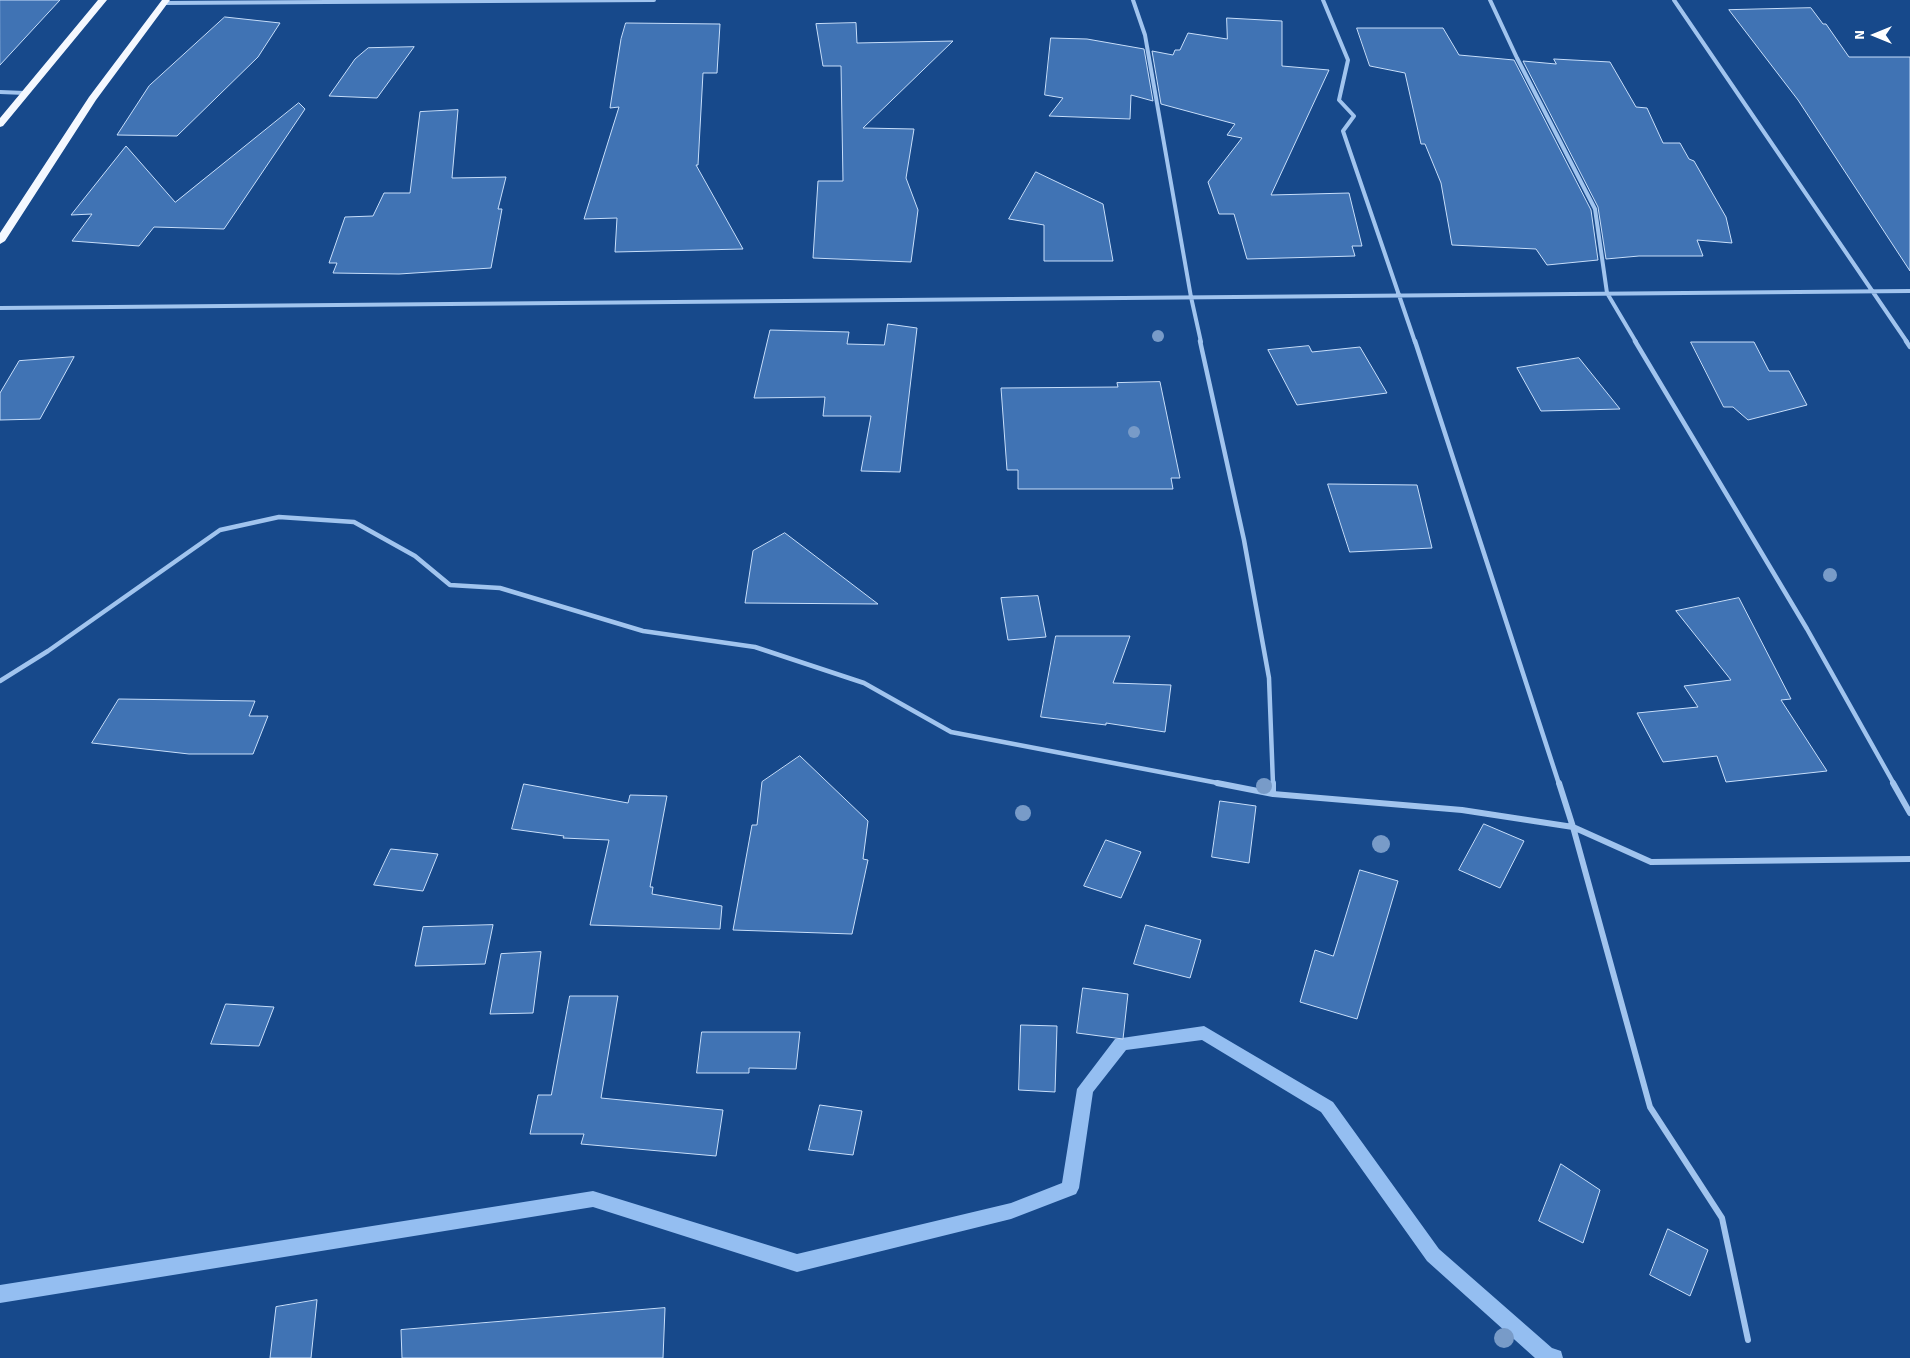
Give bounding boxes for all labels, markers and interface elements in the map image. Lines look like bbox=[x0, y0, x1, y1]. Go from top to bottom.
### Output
north arrow bbox=[1850, 10, 1900, 60]
text: N bbox=[1851, 30, 1868, 40]

